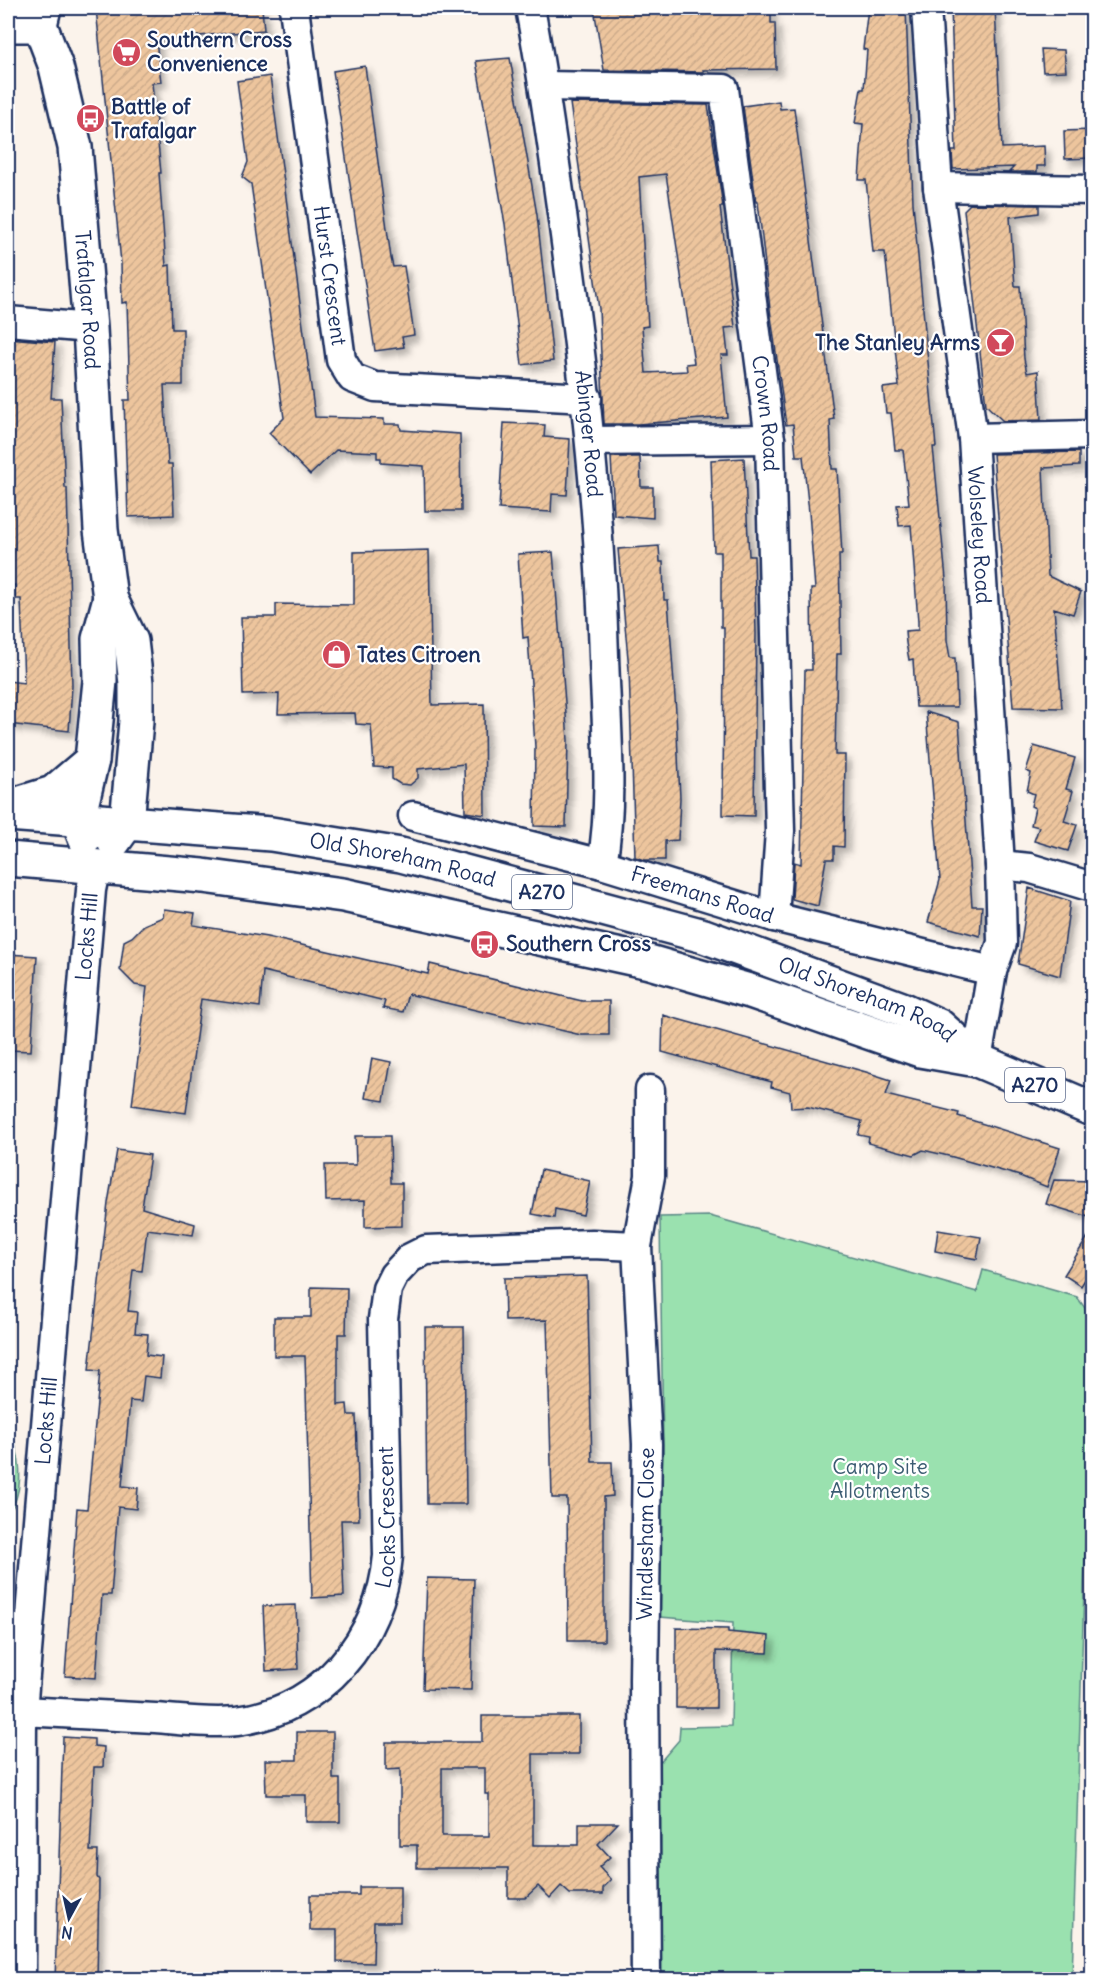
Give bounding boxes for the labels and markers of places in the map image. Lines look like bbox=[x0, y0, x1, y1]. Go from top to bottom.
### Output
place label: Southern Cross Convenience bbox=[147, 26, 292, 77]
supermarket icon: Southern Cross Convenience bbox=[110, 36, 142, 68]
place label: Battle of Trafalgar bbox=[111, 93, 197, 144]
bus stop icon: Battle of Trafalgar bbox=[74, 103, 106, 135]
bar icon: The Stanley Arms bbox=[985, 327, 1017, 359]
place label: The Stanley Arms bbox=[815, 329, 980, 356]
shop icon: Tates Citroen bbox=[320, 639, 352, 671]
place label: Tates Citroen bbox=[357, 641, 481, 668]
bus stop icon: Southern Cross bbox=[469, 928, 501, 960]
place label: Southern Cross bbox=[506, 930, 651, 957]

